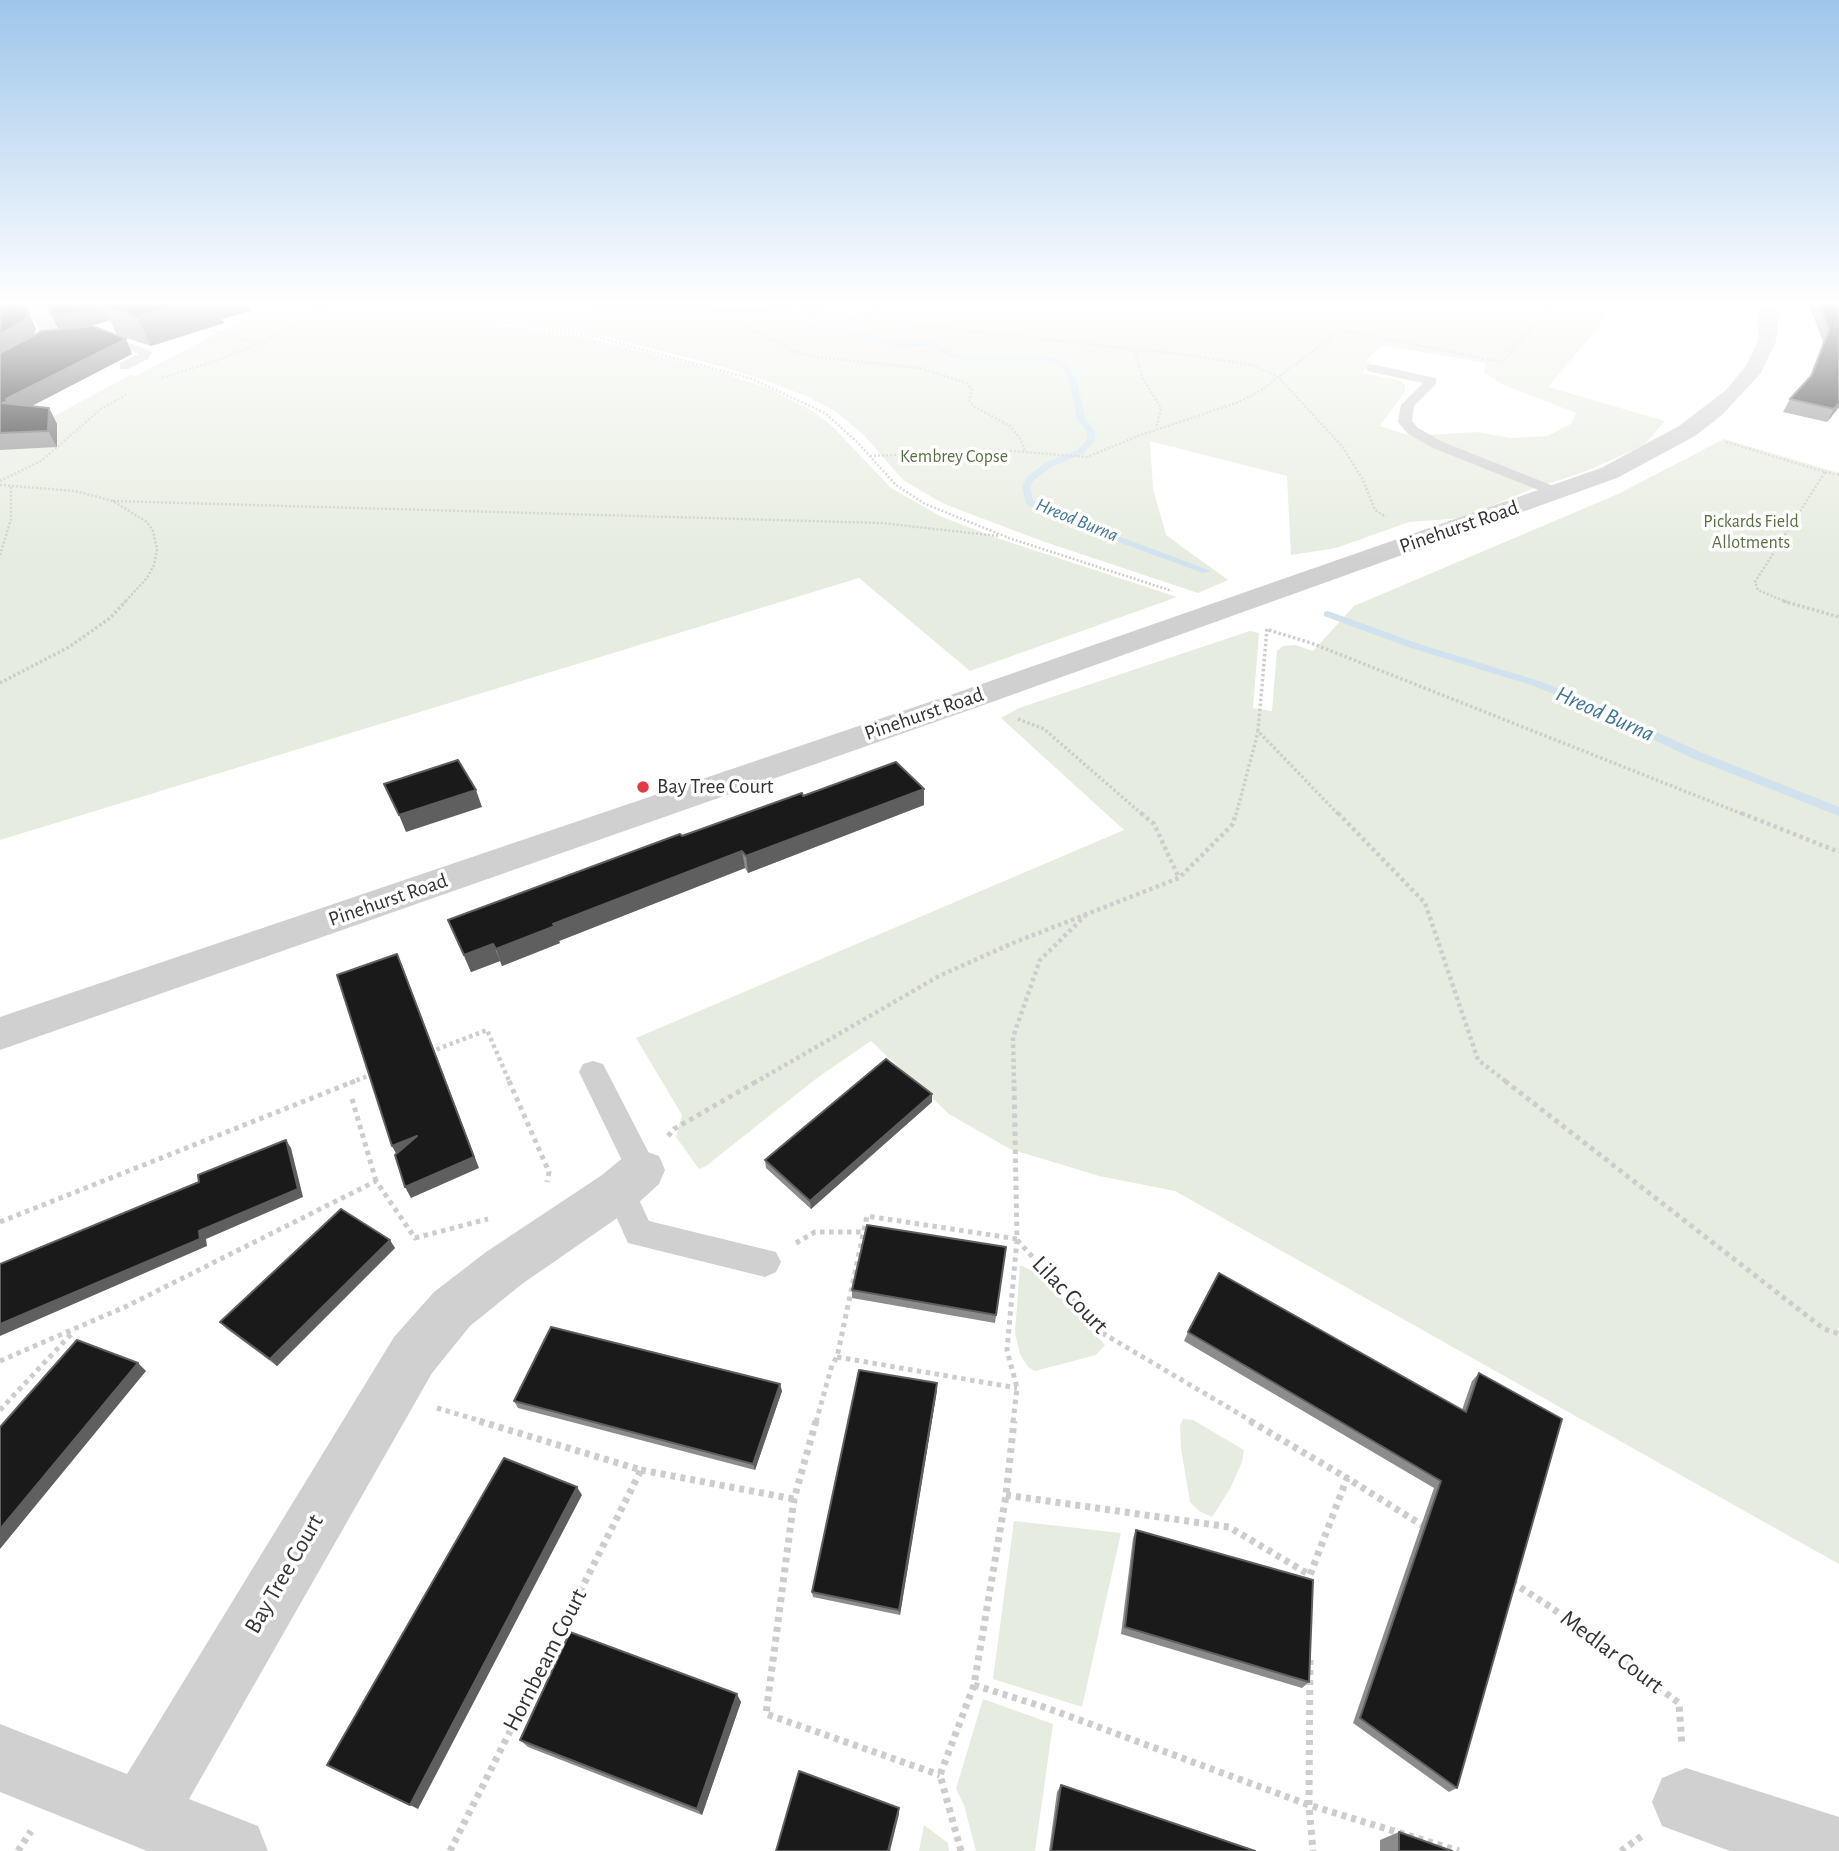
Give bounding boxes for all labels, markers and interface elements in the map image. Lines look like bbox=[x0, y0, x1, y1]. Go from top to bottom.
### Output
park label: Kembrey Copse bbox=[900, 446, 1008, 468]
water label: Hreod Burna bbox=[1033, 493, 1121, 547]
street label: Pinehurst Road bbox=[1396, 495, 1522, 559]
park label: Pickards Field Allotments bbox=[1703, 511, 1799, 554]
water label: Hreod Burna bbox=[1552, 680, 1658, 748]
street label: Pinehurst Road bbox=[861, 682, 987, 746]
place label: Bay Tree Court bbox=[657, 774, 773, 800]
marker: Bay Tree Court bbox=[635, 779, 651, 795]
street label: Pinehurst Road bbox=[325, 868, 451, 932]
street label: Lilac Court bbox=[1026, 1250, 1114, 1340]
street label: Bay Tree Court bbox=[238, 1509, 330, 1639]
street label: Hornbeam Court bbox=[497, 1584, 593, 1736]
street label: Medlar Court bbox=[1555, 1604, 1669, 1700]

